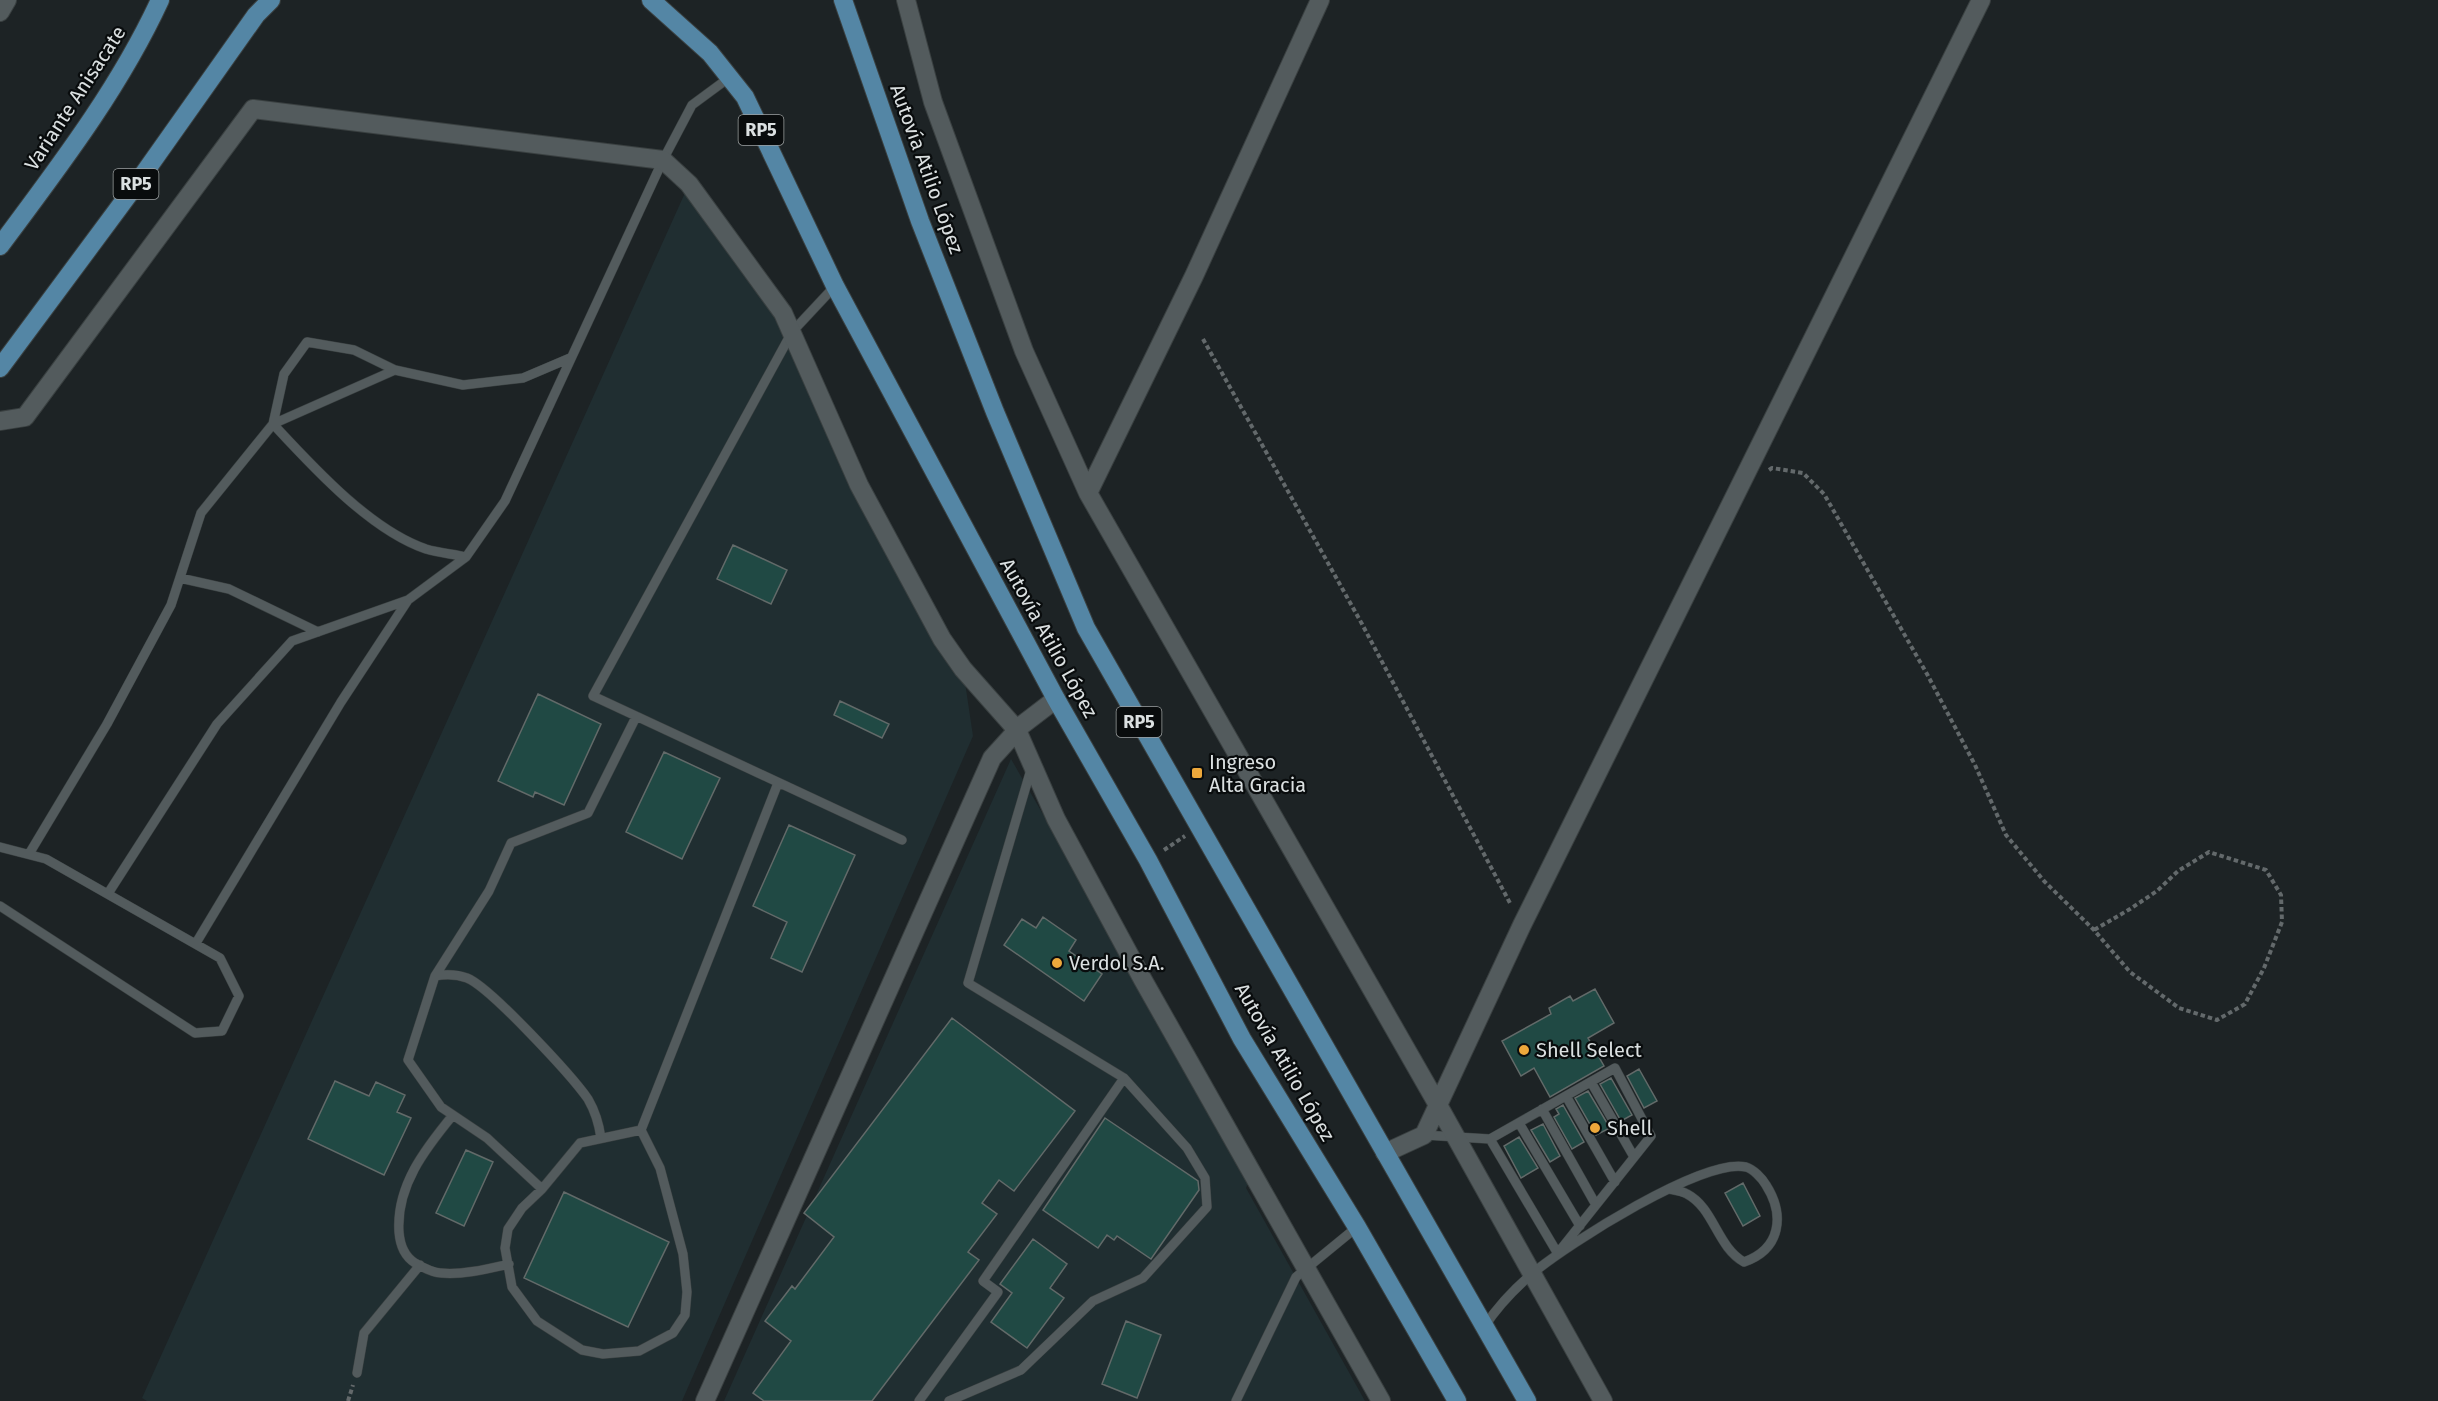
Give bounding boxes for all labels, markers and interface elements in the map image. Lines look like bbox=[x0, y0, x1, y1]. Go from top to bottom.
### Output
street label: Variante Anisacate bbox=[19, 21, 131, 175]
street label: Autovía Atilio López bbox=[885, 81, 969, 257]
road number: RP5 bbox=[738, 115, 783, 145]
road number: RP5 bbox=[114, 169, 158, 199]
street label: Autovía Atilio López bbox=[995, 554, 1103, 722]
road number: RP5 bbox=[1116, 707, 1162, 737]
place label: Ingreso Alta Gracia bbox=[1209, 750, 1306, 797]
marker: Ingreso Alta Gracia bbox=[1190, 766, 1204, 780]
place label: Verdol S.A. bbox=[1069, 951, 1165, 975]
marker: Verdol S.A. bbox=[1050, 956, 1064, 970]
street label: Autovía Atilio López bbox=[1230, 979, 1340, 1146]
place label: Shell Select bbox=[1536, 1038, 1643, 1062]
marker: Shell Select bbox=[1517, 1043, 1531, 1057]
place label: Shell bbox=[1607, 1116, 1652, 1140]
marker: Shell bbox=[1588, 1121, 1602, 1135]

